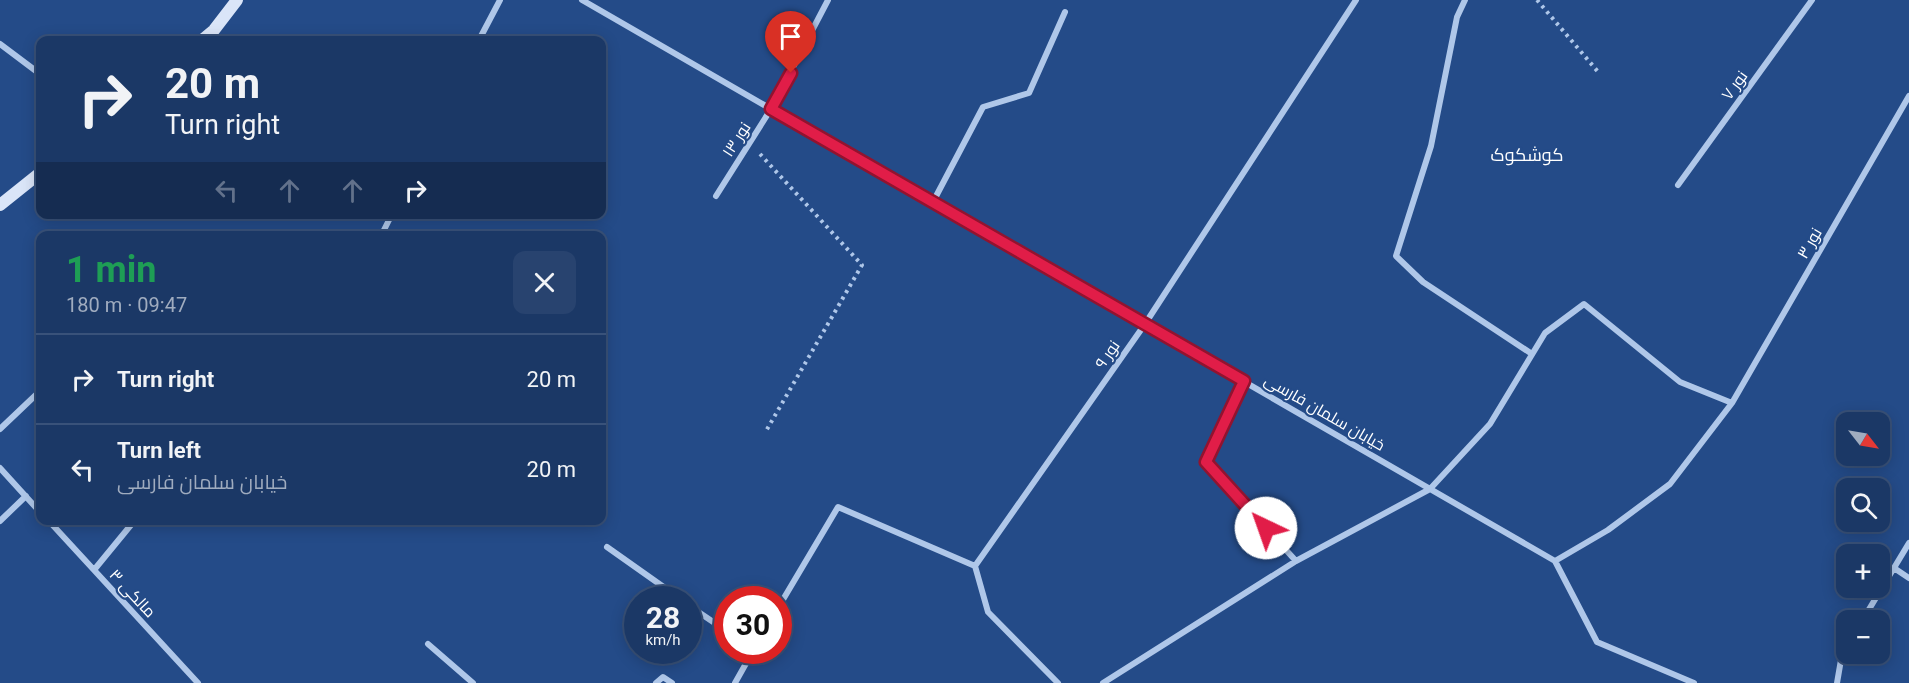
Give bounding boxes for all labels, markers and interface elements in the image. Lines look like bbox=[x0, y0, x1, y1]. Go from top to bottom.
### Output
pin bbox=[765, 11, 816, 73]
icon: arrive bbox=[774, 20, 807, 53]
text: 20 m bbox=[165, 59, 260, 108]
icon: right bbox=[66, 60, 144, 138]
street label: نور ۷ bbox=[1717, 67, 1751, 104]
text: Turn right bbox=[165, 109, 280, 141]
street label: نور ۱۳ bbox=[718, 118, 755, 160]
district label: کوشکوک bbox=[1491, 144, 1563, 166]
icon: left bbox=[210, 174, 243, 207]
icon: ahead bbox=[273, 174, 306, 207]
icon: ahead bbox=[336, 174, 369, 207]
icon: right bbox=[399, 174, 432, 207]
street label: نور ۳ bbox=[1793, 224, 1826, 262]
text: 1 min bbox=[66, 249, 157, 291]
button: close bbox=[513, 251, 576, 314]
text: 180 m · 09:47 bbox=[66, 293, 187, 317]
street label: نور ۹ bbox=[1091, 337, 1124, 372]
icon: right bbox=[66, 363, 99, 396]
text: Turn right bbox=[117, 367, 214, 392]
text: 20 m bbox=[527, 367, 576, 392]
street label: خیابان سلمان فارسی bbox=[1261, 370, 1388, 456]
north arrow bbox=[1836, 412, 1890, 466]
map controls bbox=[1836, 412, 1890, 664]
text: Turn left bbox=[117, 438, 201, 463]
icon: left bbox=[66, 453, 99, 486]
text: 20 m bbox=[527, 457, 576, 482]
text: خیابان سلمان فارسی bbox=[117, 470, 287, 494]
button: search bbox=[1836, 478, 1890, 532]
position arrow bbox=[1234, 496, 1298, 560]
button: + bbox=[1836, 544, 1890, 598]
street label: مالکی ۳ bbox=[105, 565, 160, 622]
speed limit sign: 30 bbox=[714, 586, 792, 664]
text: 28 bbox=[646, 600, 680, 635]
button: − bbox=[1836, 610, 1890, 664]
text: km/h bbox=[645, 631, 681, 649]

